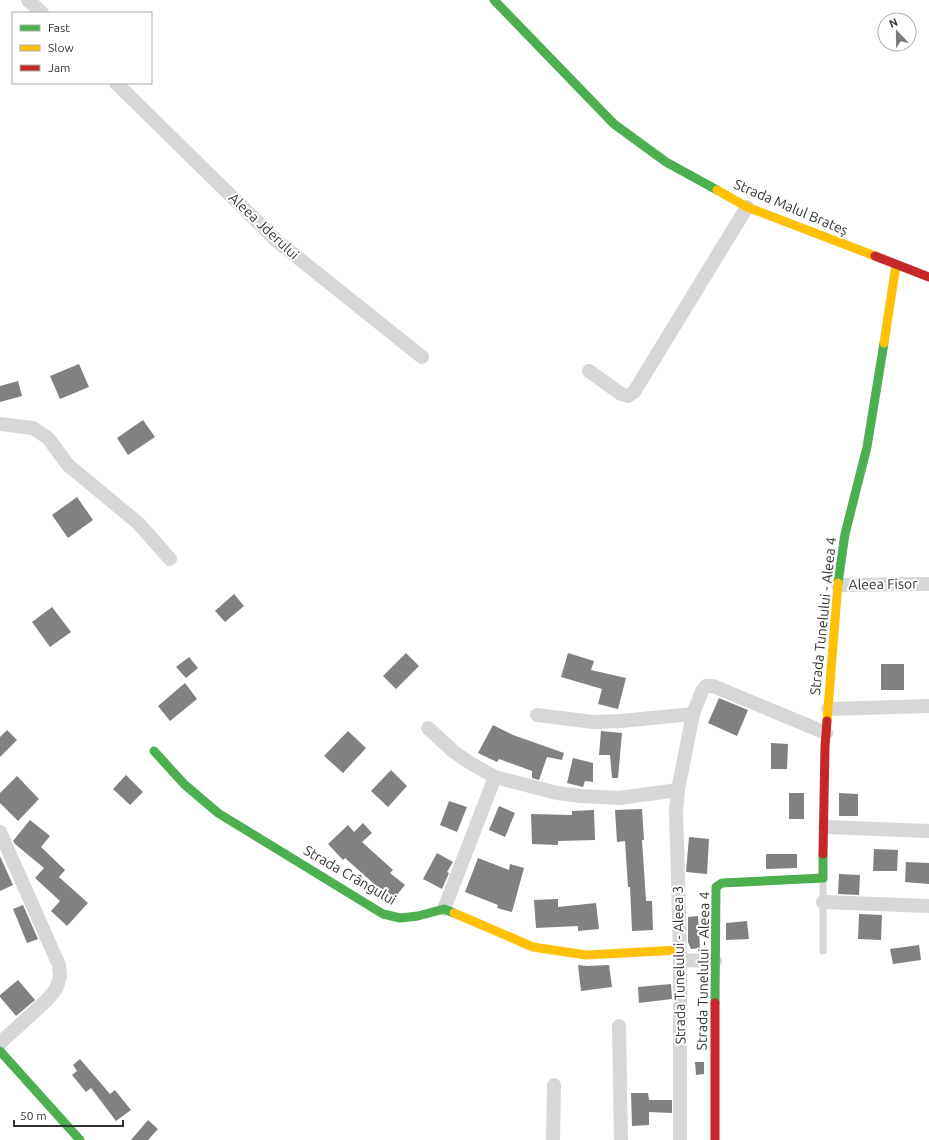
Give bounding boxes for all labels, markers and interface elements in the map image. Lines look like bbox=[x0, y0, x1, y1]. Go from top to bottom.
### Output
legend bbox=[12, 12, 152, 84]
north arrow bbox=[877, 12, 917, 52]
text: N bbox=[887, 16, 899, 30]
text: Fast bbox=[48, 21, 70, 34]
text: Slow bbox=[48, 41, 74, 54]
text: Jam bbox=[48, 61, 70, 74]
street label: Strada Malul Brateș bbox=[732, 176, 850, 238]
street label: Aleea Jderului bbox=[226, 190, 302, 262]
street label: Strada Tunelului - Aleea 4 bbox=[807, 536, 839, 696]
street label: Aleea Fisor bbox=[848, 575, 918, 593]
street label: Strada Crângului bbox=[301, 842, 399, 908]
street label: Strada Tunelului - Aleea 3 bbox=[670, 886, 688, 1044]
street label: Strada Tunelului - Aleea 4 bbox=[694, 891, 712, 1050]
scale bar bbox=[14, 1102, 123, 1128]
text: 50 m bbox=[20, 1109, 47, 1122]

